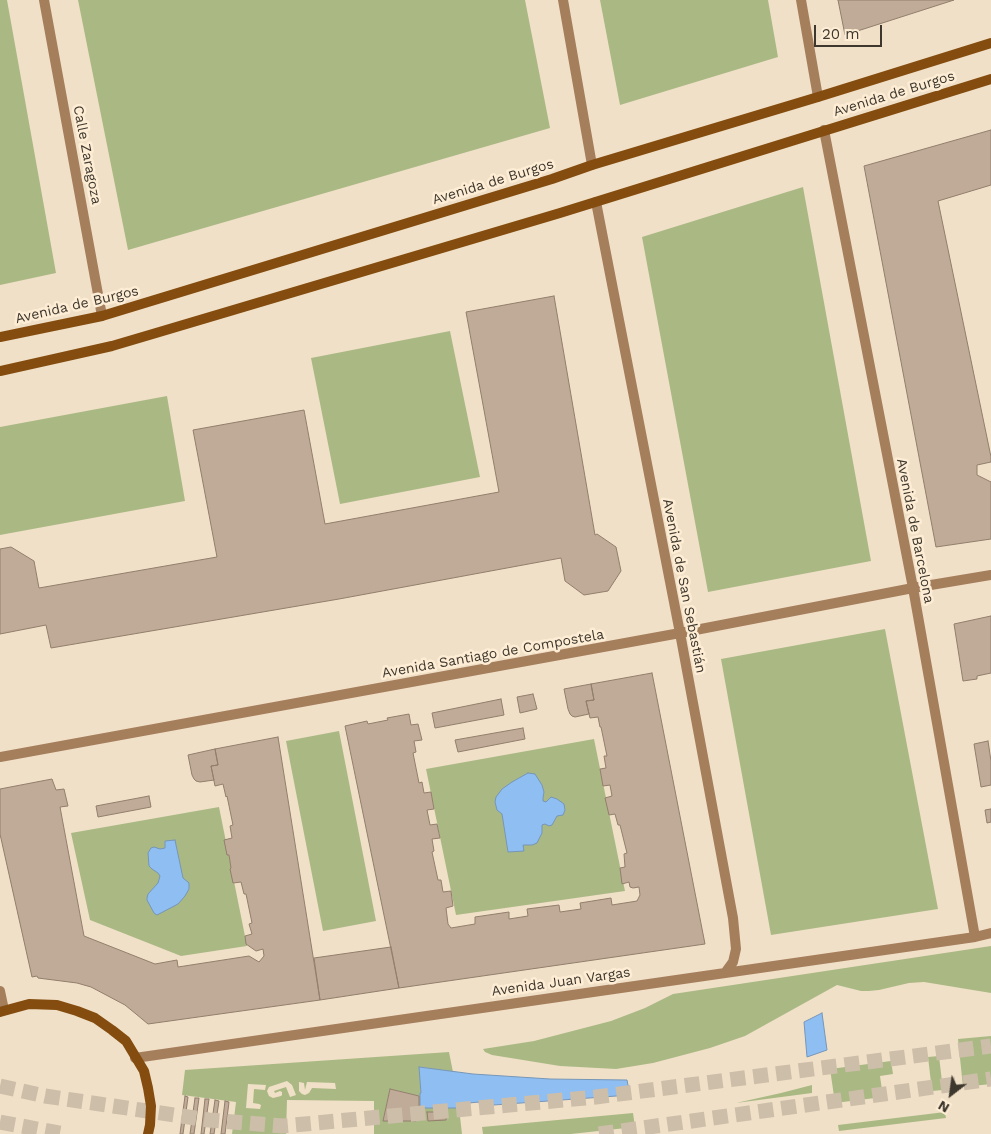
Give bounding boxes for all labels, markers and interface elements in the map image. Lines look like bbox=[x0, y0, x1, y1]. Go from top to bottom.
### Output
scale bar bbox=[816, 15, 884, 47]
text: 20 m bbox=[822, 25, 860, 43]
street label: Avenida de Burgos bbox=[831, 68, 957, 120]
street label: Calle Zaragoza bbox=[69, 104, 105, 206]
street label: Avenida de Burgos bbox=[430, 156, 556, 208]
street label: Avenida de Burgos bbox=[14, 283, 140, 327]
street label: Avenida de Barcelona bbox=[893, 457, 937, 605]
street label: Avenida de San Sebastián bbox=[659, 497, 709, 675]
street label: Avenida Santiago de Compostela bbox=[381, 626, 605, 682]
street label: Avenida Juan Vargas bbox=[490, 964, 632, 1000]
north arrow bbox=[926, 1069, 976, 1119]
text: N bbox=[935, 1097, 952, 1117]

